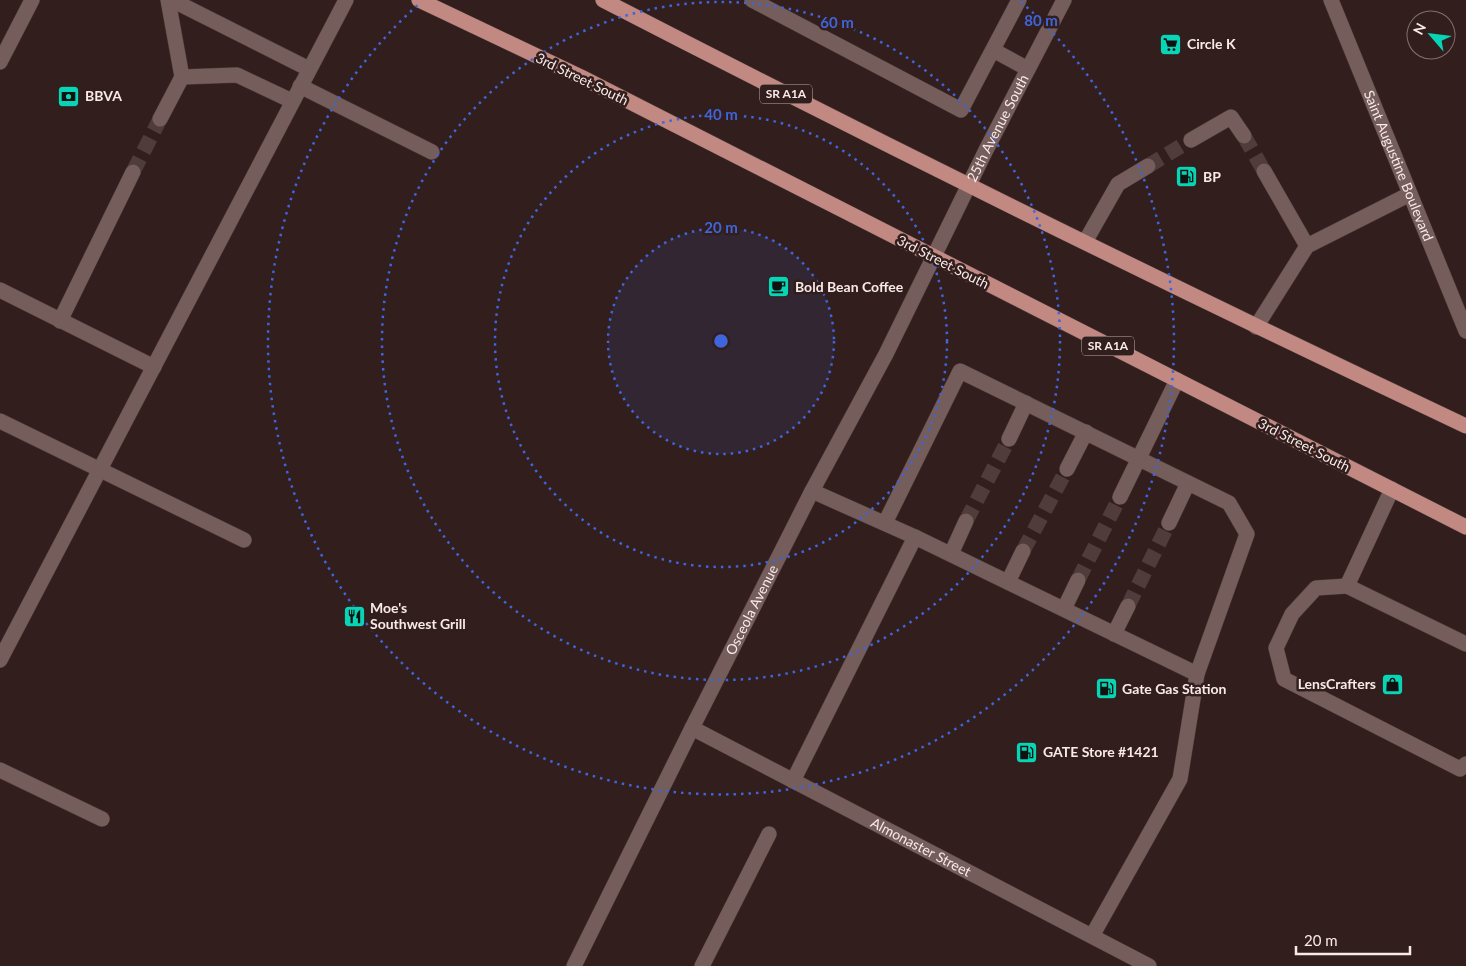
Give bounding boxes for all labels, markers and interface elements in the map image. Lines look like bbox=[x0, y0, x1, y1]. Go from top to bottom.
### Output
north arrow bbox=[1406, 10, 1456, 60]
text: 80 m bbox=[1024, 11, 1058, 29]
text: 60 m bbox=[820, 13, 854, 31]
text: N bbox=[1409, 20, 1429, 37]
supermarket icon: Circle K bbox=[1159, 32, 1183, 56]
place label: Circle K bbox=[1187, 35, 1236, 52]
street label: 3rd Street South bbox=[533, 49, 631, 108]
street label: 25th Avenue South bbox=[963, 71, 1032, 184]
bank icon: BBVA bbox=[57, 84, 81, 108]
road number: SR A1A bbox=[760, 85, 812, 104]
place label: BBVA bbox=[85, 87, 122, 104]
street label: Saint Augustine Boulevard bbox=[1361, 88, 1437, 244]
text: 40 m bbox=[704, 105, 738, 123]
fuel station icon: BP bbox=[1175, 165, 1199, 189]
place label: BP bbox=[1203, 168, 1221, 185]
text: 20 m bbox=[704, 218, 738, 236]
street label: 3rd Street South bbox=[894, 231, 992, 292]
cafe icon: Bold Bean Coffee bbox=[767, 275, 791, 299]
place label: Bold Bean Coffee bbox=[795, 278, 904, 295]
centre of rings bbox=[712, 332, 730, 350]
road number: SR A1A bbox=[1082, 336, 1134, 356]
street label: 3rd Street South bbox=[1255, 414, 1353, 475]
street label: Osceola Avenue bbox=[721, 562, 781, 658]
place label: Moe's Southwest Grill bbox=[370, 599, 466, 632]
restaurant icon: Moe's Southwest Grill bbox=[342, 604, 366, 628]
shop icon: LensCrafters bbox=[1380, 672, 1404, 696]
place label: LensCrafters bbox=[1298, 675, 1376, 692]
fuel station icon: Gate Gas Station bbox=[1094, 677, 1118, 701]
place label: Gate Gas Station bbox=[1122, 680, 1227, 697]
fuel station icon: GATE Store #1421 bbox=[1015, 740, 1039, 764]
place label: GATE Store #1421 bbox=[1043, 743, 1159, 760]
street label: Almonaster Street bbox=[868, 814, 974, 880]
scale bar bbox=[1296, 924, 1410, 956]
text: 20 m bbox=[1304, 931, 1338, 949]

